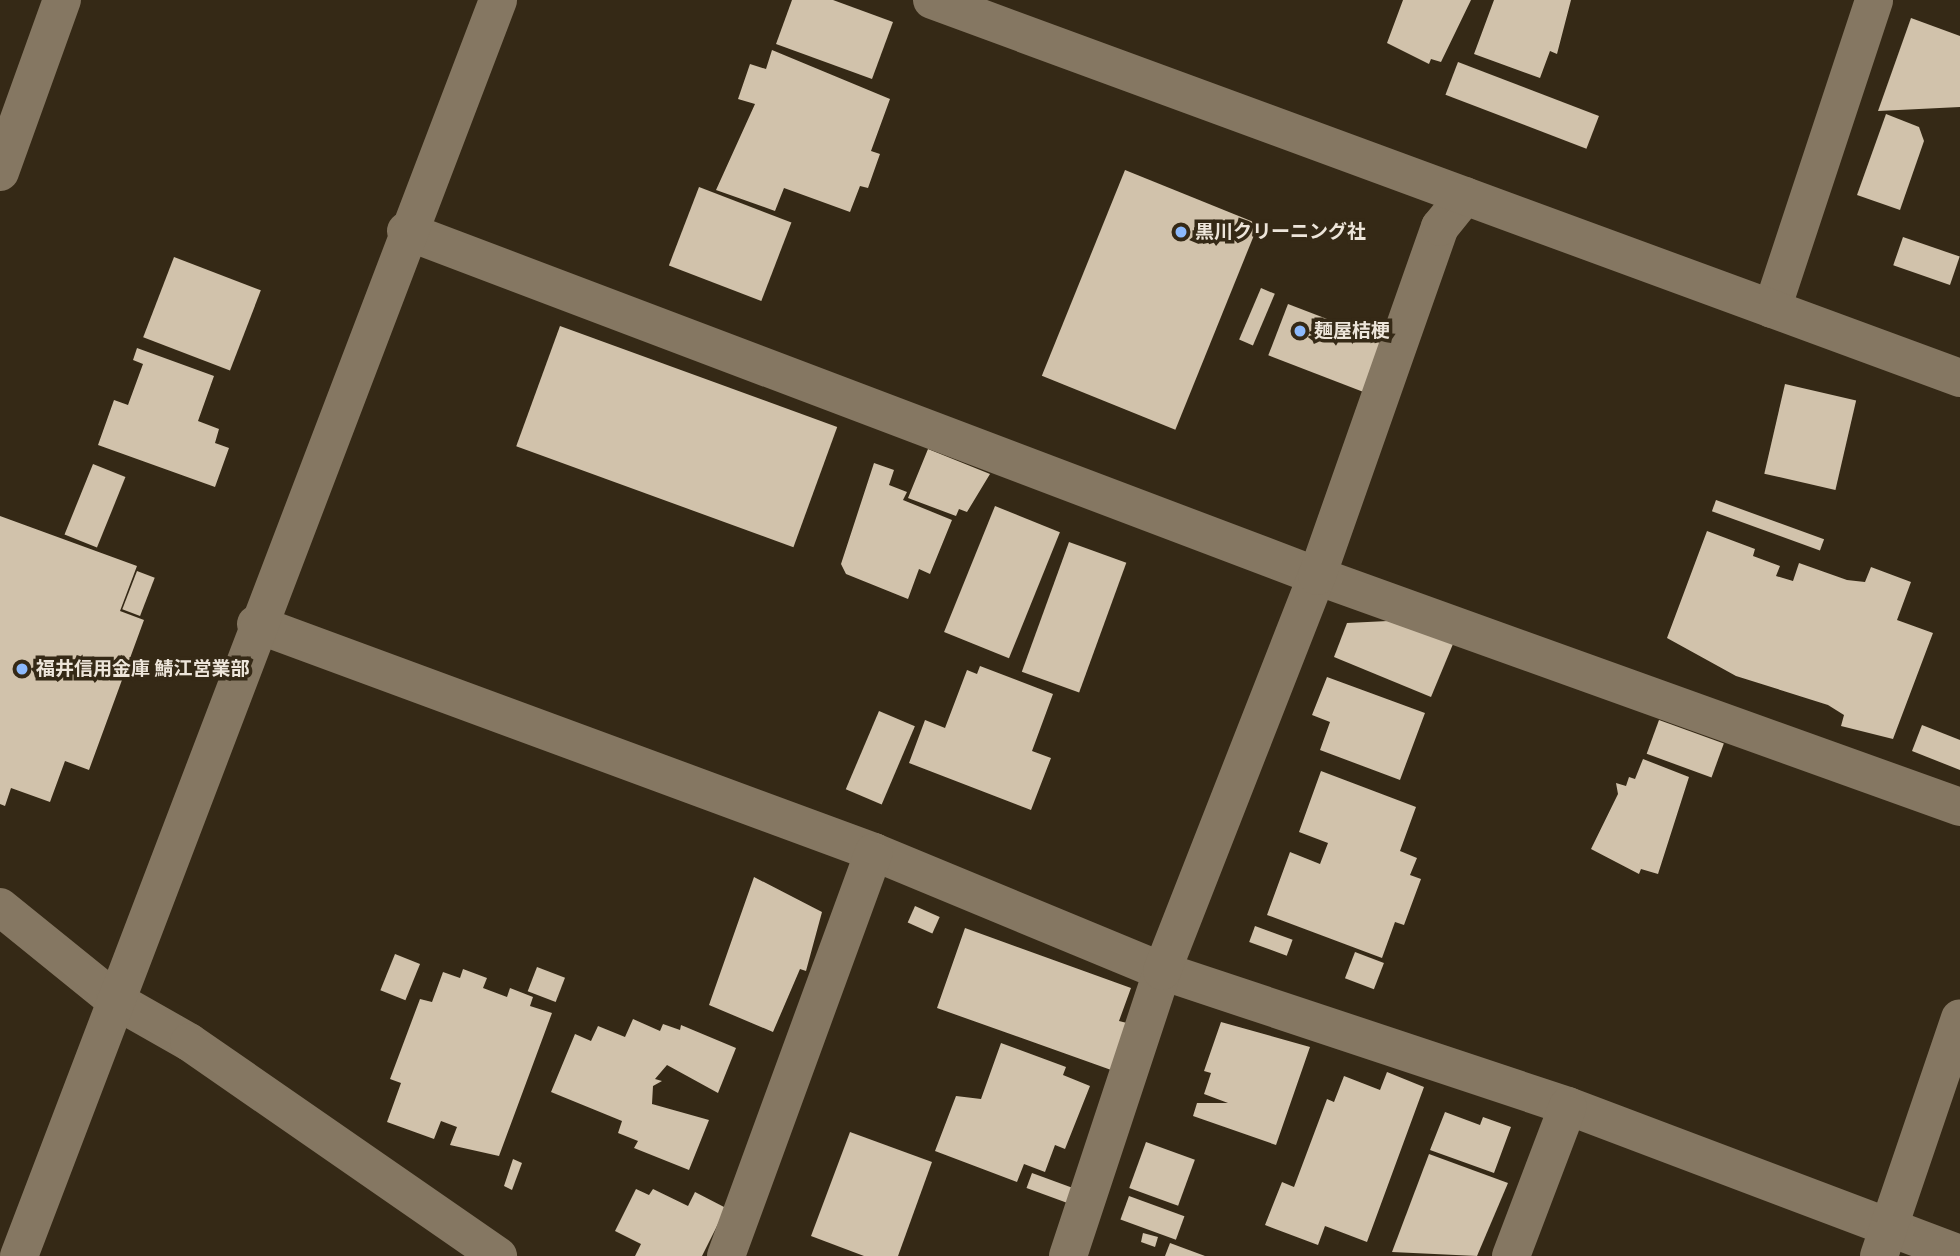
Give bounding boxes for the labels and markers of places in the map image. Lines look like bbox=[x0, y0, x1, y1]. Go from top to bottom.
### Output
place label: 黒川クリーニング社 bbox=[1195, 221, 1366, 243]
marker: 黒川クリーニング社 bbox=[1173, 224, 1189, 240]
place label: 麺屋桔梗 bbox=[1314, 320, 1390, 342]
marker: 麺屋桔梗 bbox=[1292, 323, 1308, 339]
place label: 福井信用金庫 鯖江営業部 bbox=[36, 658, 250, 680]
marker: 福井信用金庫 鯖江営業部 bbox=[14, 661, 30, 677]

